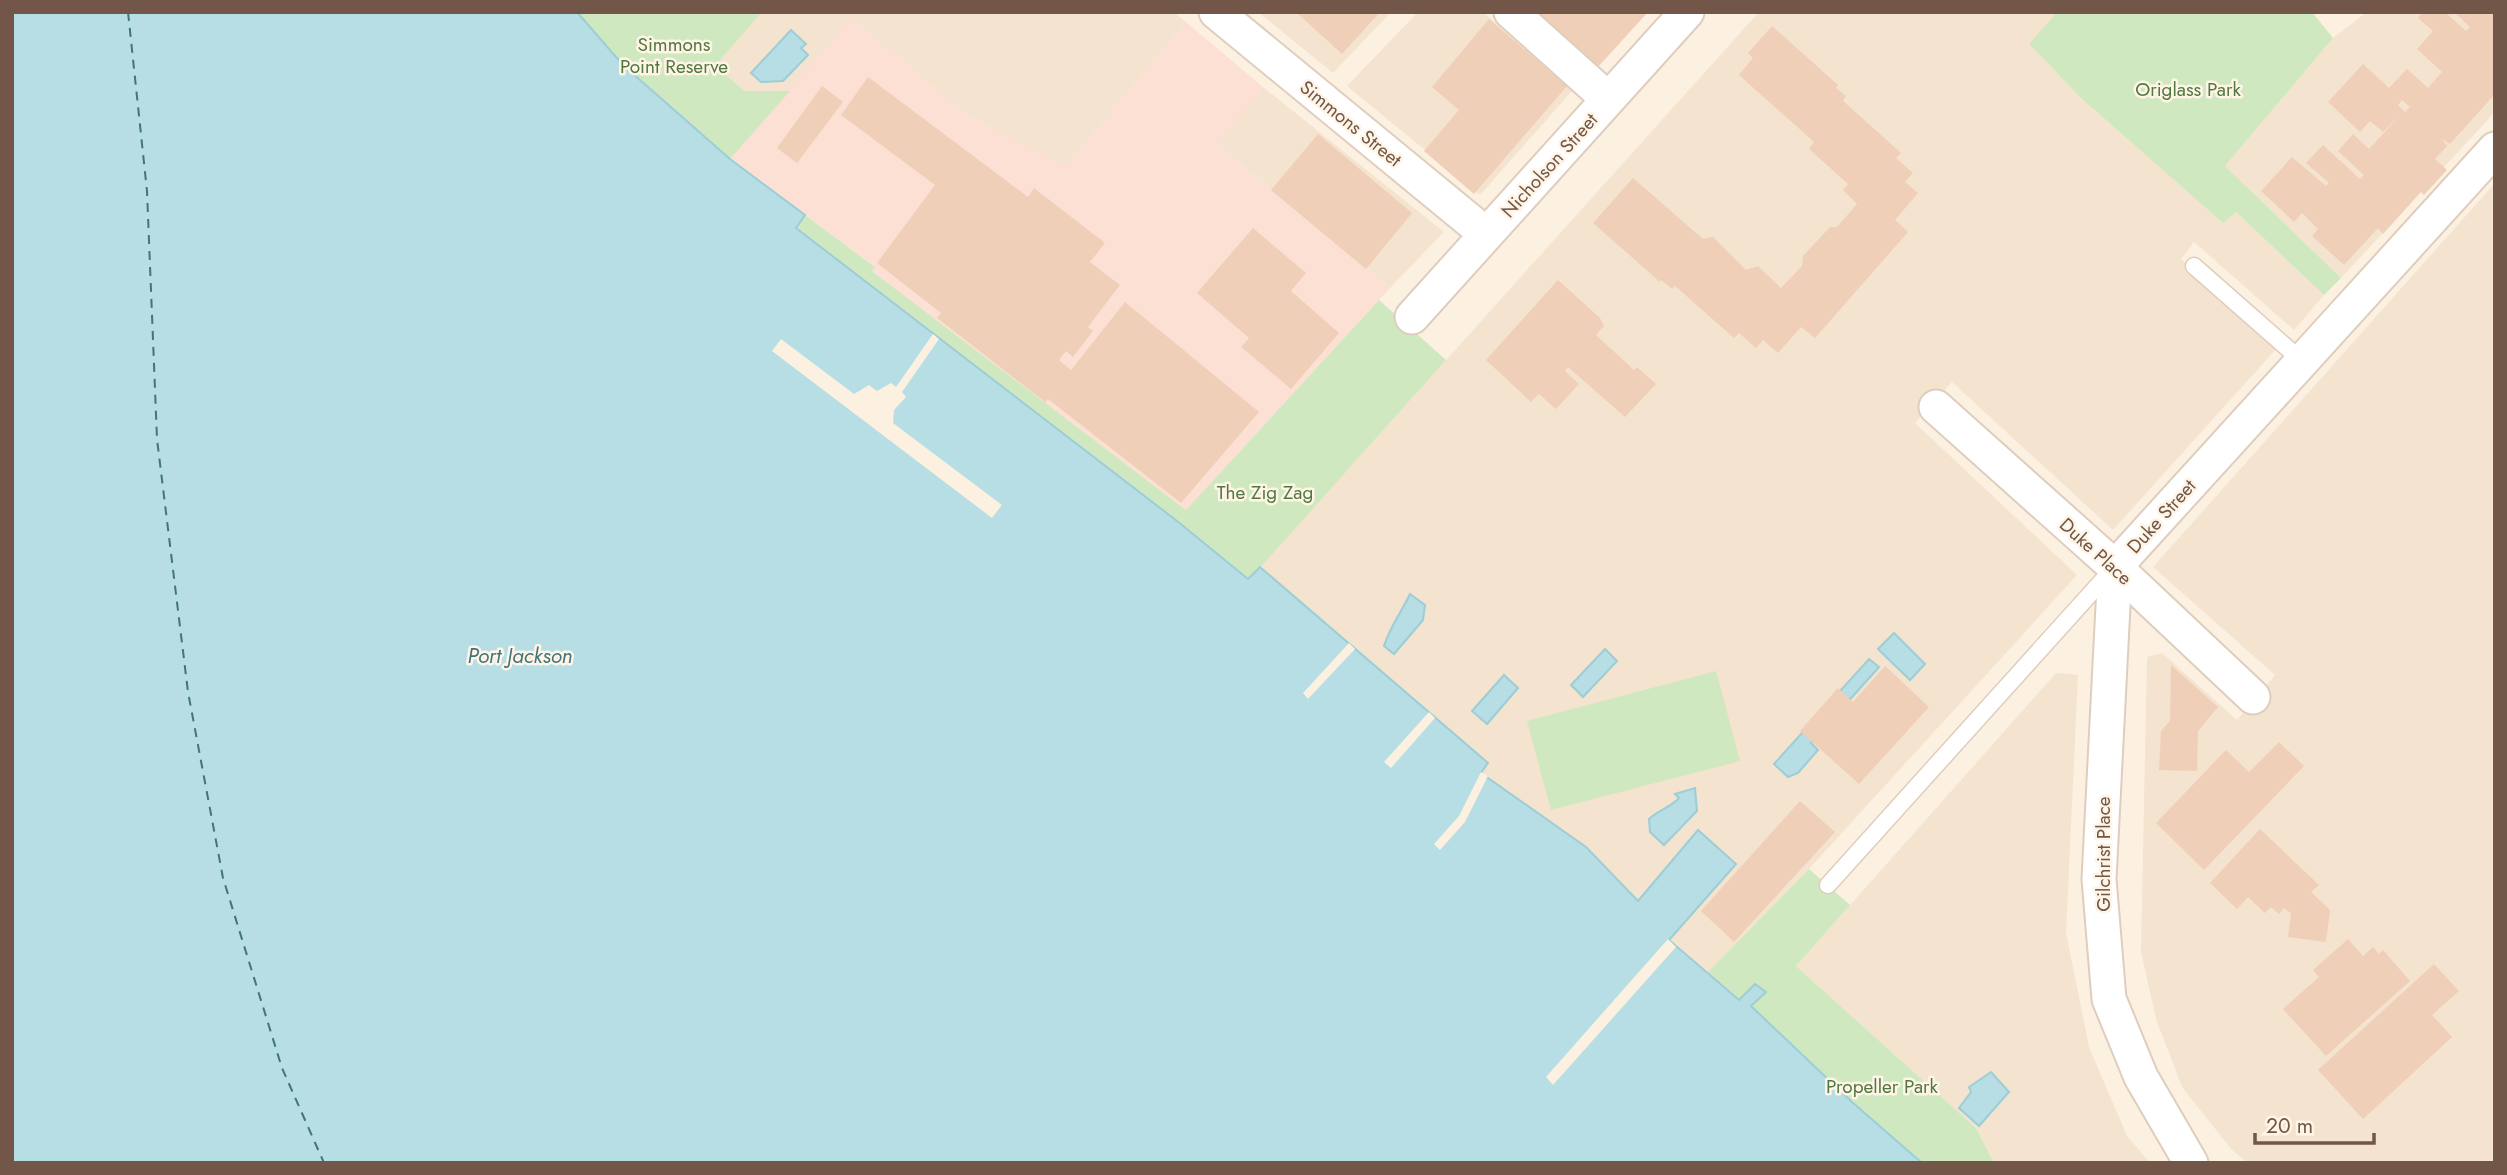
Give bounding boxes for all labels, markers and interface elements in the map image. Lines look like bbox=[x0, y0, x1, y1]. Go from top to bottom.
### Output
park label: Simmons Point Reserve bbox=[620, 31, 728, 80]
street label: Simmons Street bbox=[1294, 74, 1408, 173]
park label: Origlass Park bbox=[2135, 76, 2241, 103]
street label: Nicholson Street bbox=[1495, 107, 1604, 224]
street label: Duke Street bbox=[2121, 473, 2202, 559]
park label: The Zig Zag bbox=[1217, 479, 1313, 506]
street label: Duke Place bbox=[2053, 511, 2138, 591]
water label: Port Jackson bbox=[467, 641, 573, 671]
street label: Gilchrist Place bbox=[2090, 796, 2117, 912]
park label: Propeller Park bbox=[1826, 1073, 1939, 1100]
scale bar bbox=[2255, 1102, 2374, 1146]
text: 20 m bbox=[2266, 1111, 2313, 1141]

